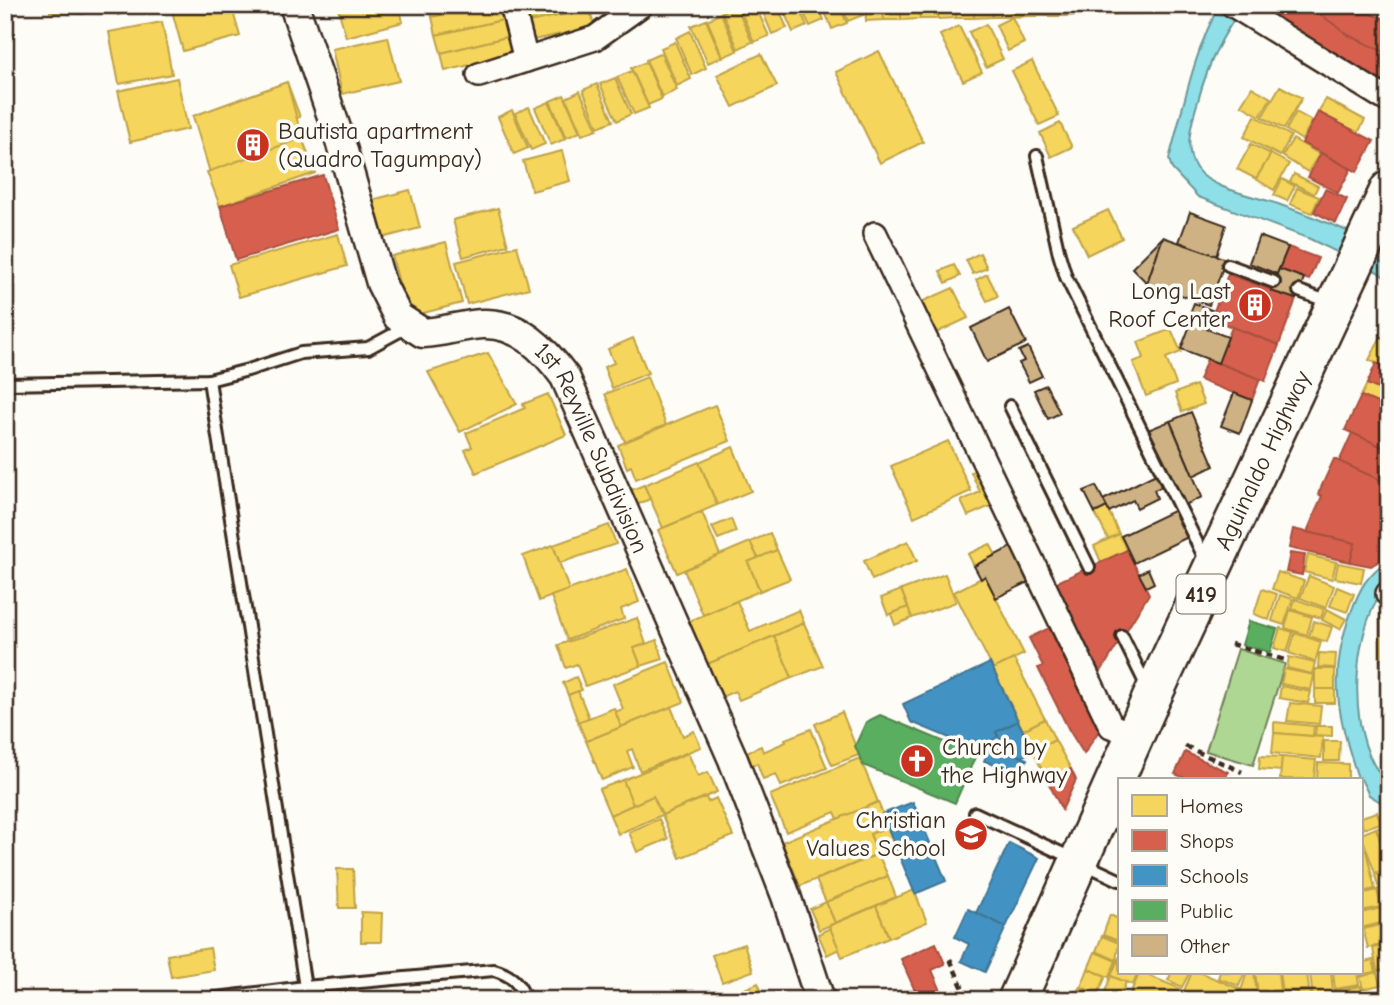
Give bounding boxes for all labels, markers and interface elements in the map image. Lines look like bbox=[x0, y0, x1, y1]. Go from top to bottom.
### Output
place label: Bautista apartment (Quadro Tagumpay) bbox=[278, 117, 482, 173]
building icon: Bautista apartment (Quadro Tagumpay) bbox=[234, 126, 272, 164]
place label: Long Last Roof Center bbox=[1108, 277, 1231, 333]
building icon: Long Last Roof Center bbox=[1236, 286, 1274, 324]
street label: 1st Reyville Subdivision bbox=[529, 337, 655, 557]
street label: Aguinaldo Highway bbox=[1209, 366, 1317, 554]
road number: 419 bbox=[1176, 574, 1226, 614]
place label: Church by the Highway bbox=[941, 733, 1067, 789]
church icon: Church by the Highway bbox=[898, 742, 936, 780]
legend bbox=[1118, 778, 1362, 974]
text: Homes bbox=[1180, 794, 1243, 818]
place label: Christian Values School bbox=[806, 806, 946, 862]
school or university icon: Christian Values School bbox=[952, 815, 990, 853]
text: Shops bbox=[1180, 829, 1234, 853]
text: Schools bbox=[1180, 864, 1249, 888]
text: Public bbox=[1180, 899, 1233, 923]
text: Other bbox=[1180, 934, 1230, 958]

